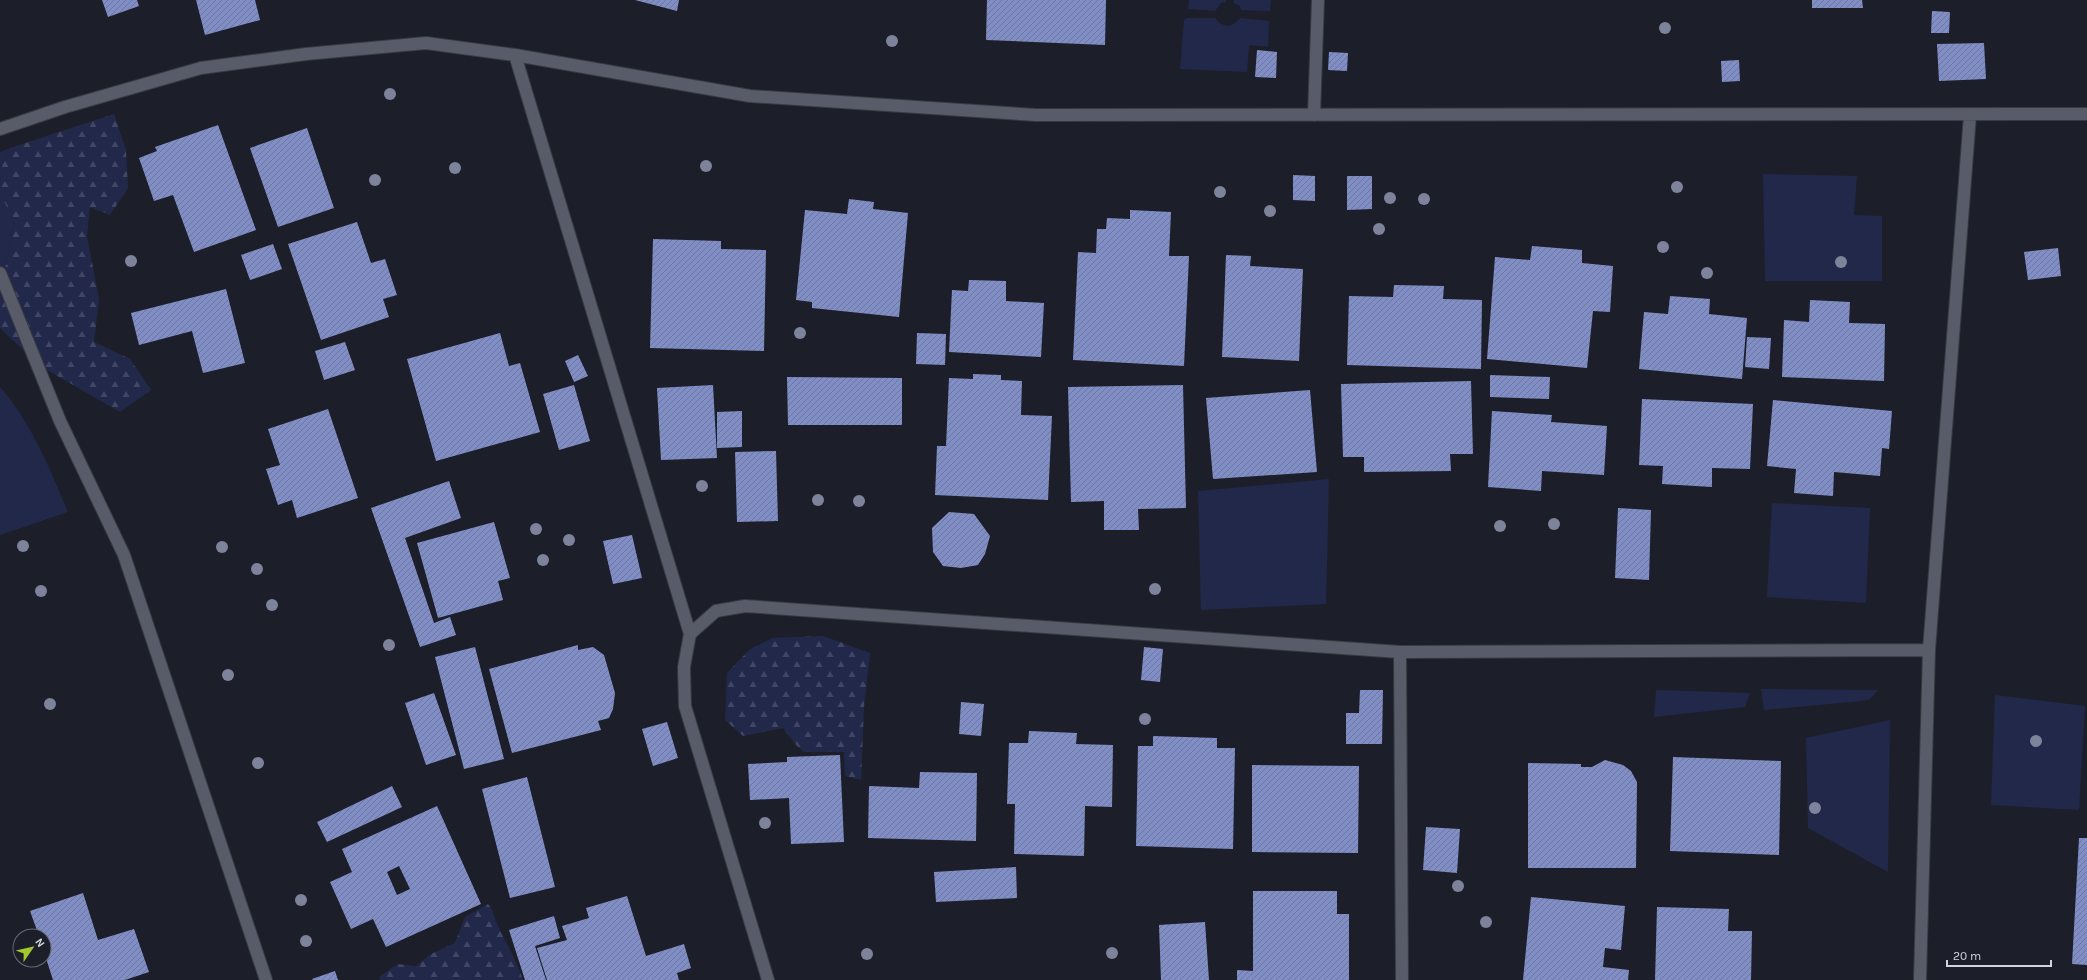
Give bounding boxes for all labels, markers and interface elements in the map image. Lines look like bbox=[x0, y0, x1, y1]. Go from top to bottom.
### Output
north arrow bbox=[12, 928, 52, 968]
text: N bbox=[32, 936, 47, 950]
scale bar bbox=[1947, 942, 2051, 968]
text: 20 m bbox=[1953, 949, 1981, 963]

